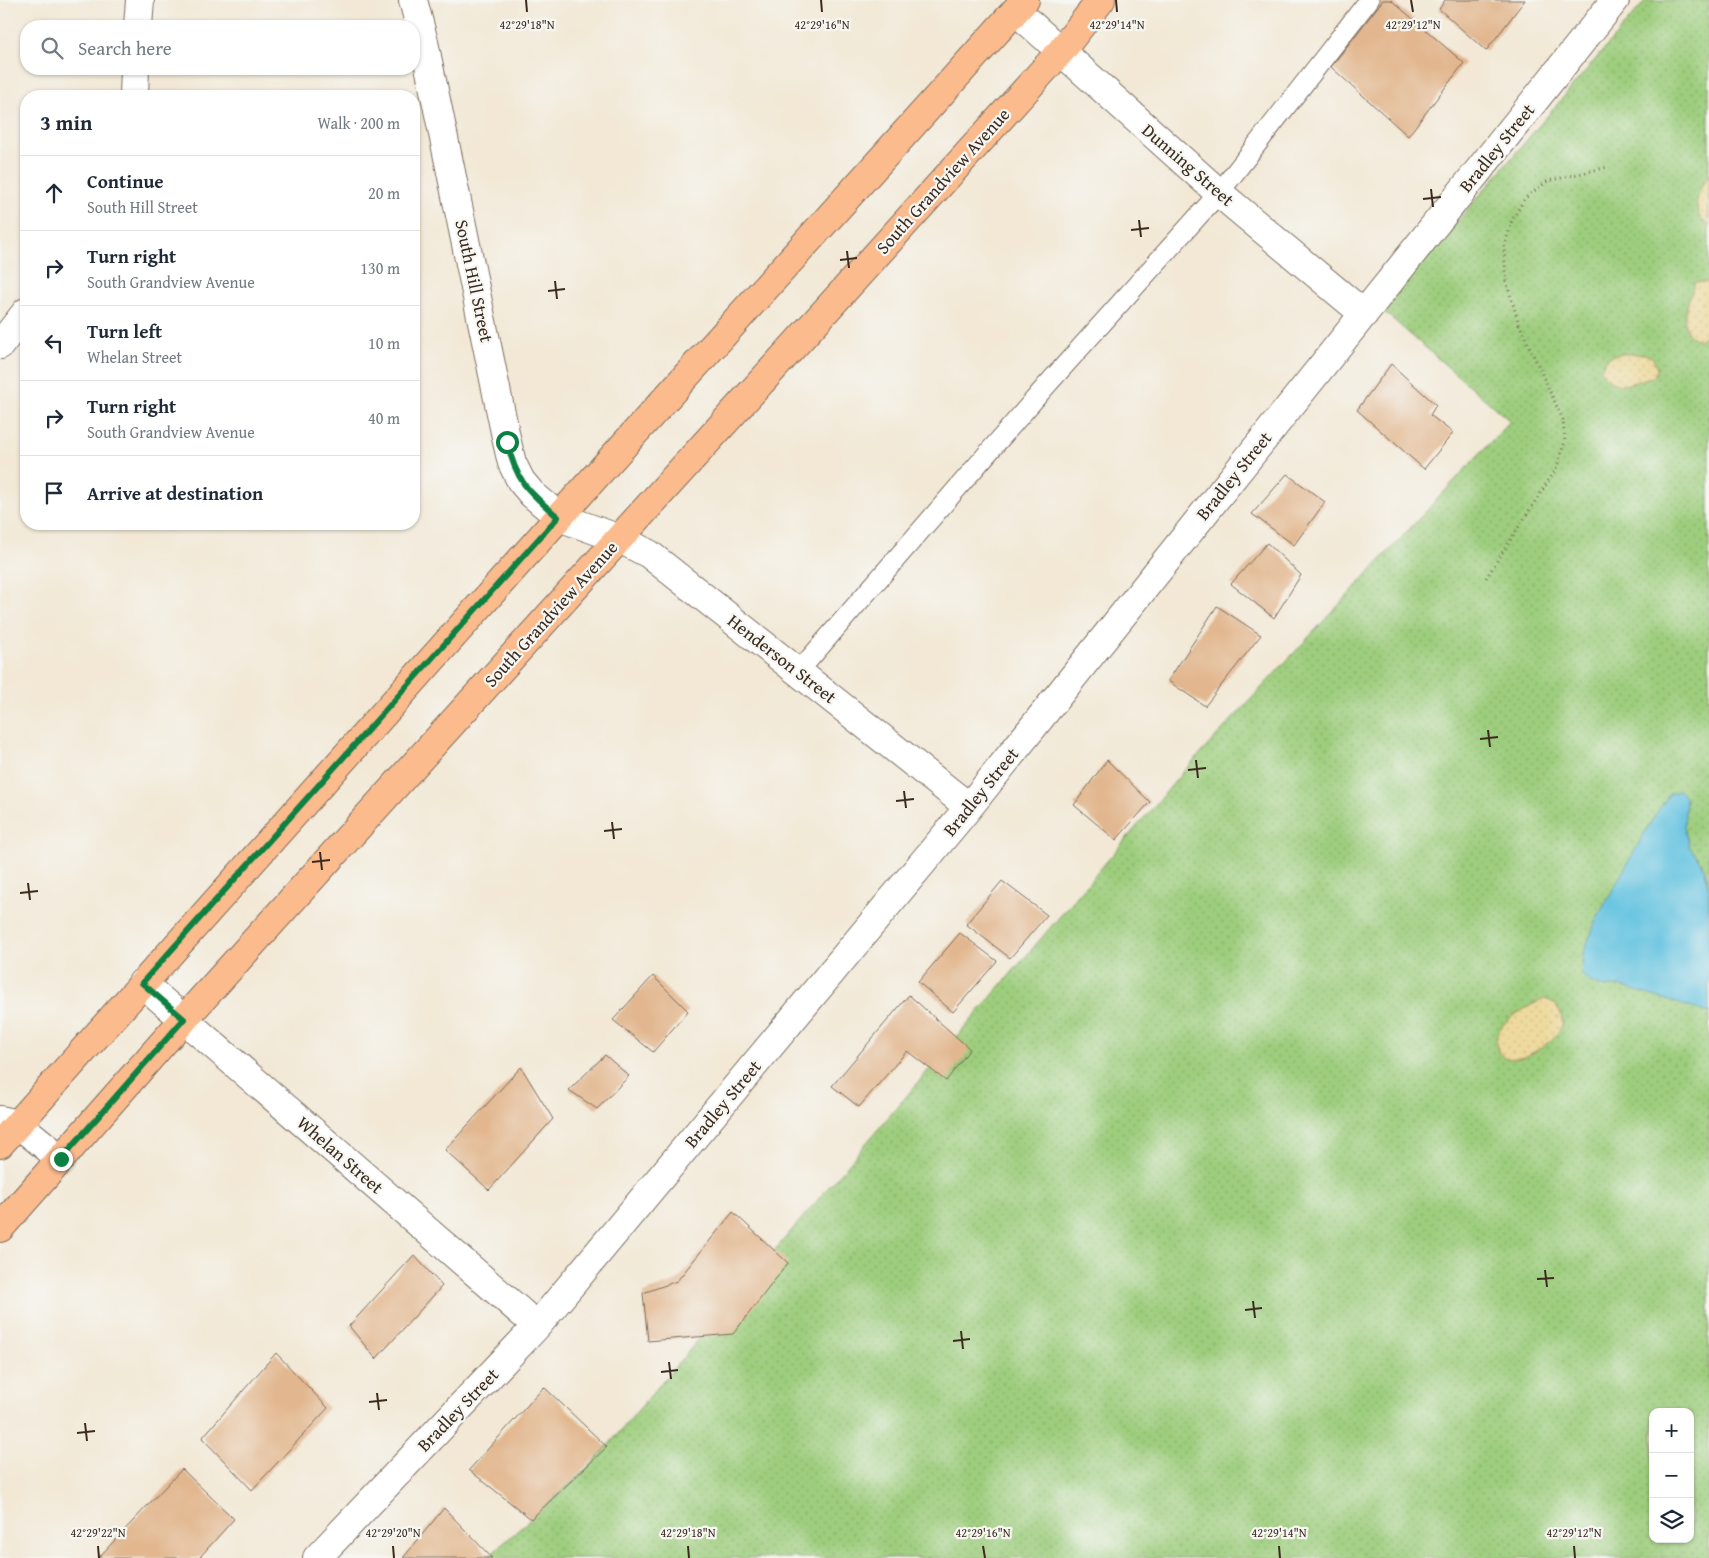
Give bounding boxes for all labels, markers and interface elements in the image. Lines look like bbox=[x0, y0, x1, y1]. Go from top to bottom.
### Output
text: 42°29'18"N bbox=[499, 16, 555, 33]
text: 42°29'16"N bbox=[794, 16, 850, 33]
text: 42°29'14"N bbox=[1089, 16, 1145, 33]
text: 42°29'12"N bbox=[1385, 16, 1441, 33]
search box bbox=[20, 20, 420, 75]
icon: search bbox=[38, 34, 66, 62]
text: Search here bbox=[78, 34, 172, 62]
street label: Bradley Street bbox=[1452, 97, 1541, 198]
street label: South Grandview Avenue bbox=[869, 102, 1016, 260]
text: 3 min bbox=[40, 107, 92, 138]
text: Walk · 200 m bbox=[317, 111, 400, 135]
street label: Dunning Street bbox=[1136, 117, 1241, 213]
text: Continue bbox=[87, 167, 164, 195]
icon: ahead bbox=[40, 179, 68, 207]
text: 20 m bbox=[368, 181, 400, 205]
text: South Hill Street bbox=[87, 195, 198, 219]
street label: South Hill Street bbox=[448, 217, 501, 345]
text: Turn right bbox=[87, 242, 176, 270]
icon: right bbox=[40, 254, 68, 282]
text: 130 m bbox=[360, 256, 400, 280]
text: South Grandview Avenue bbox=[87, 270, 255, 294]
text: Turn left bbox=[87, 317, 162, 345]
icon: left bbox=[40, 329, 68, 357]
text: 10 m bbox=[368, 331, 400, 355]
text: Whelan Street bbox=[87, 345, 182, 369]
text: Turn right bbox=[87, 392, 176, 420]
icon: right bbox=[40, 404, 68, 432]
text: 40 m bbox=[368, 406, 400, 430]
text: South Grandview Avenue bbox=[87, 420, 255, 444]
street label: Bradley Street bbox=[1189, 425, 1278, 526]
route start bbox=[496, 431, 519, 454]
icon: arrive bbox=[40, 479, 68, 507]
text: Arrive at destination bbox=[87, 479, 263, 507]
street label: South Grandview Avenue bbox=[477, 535, 624, 693]
street label: Henderson Street bbox=[722, 607, 843, 710]
street label: Bradley Street bbox=[936, 741, 1025, 842]
street label: Bradley Street bbox=[678, 1053, 768, 1154]
street label: Whelan Street bbox=[291, 1109, 390, 1200]
route end bbox=[50, 1148, 73, 1171]
street label: Bradley Street bbox=[411, 1361, 505, 1458]
map controls bbox=[1649, 1408, 1694, 1543]
button: + bbox=[1649, 1408, 1694, 1453]
button: − bbox=[1649, 1453, 1694, 1498]
button: layers bbox=[1649, 1498, 1694, 1543]
text: 42°29'22"N bbox=[70, 1524, 126, 1541]
text: 42°29'20"N bbox=[365, 1524, 421, 1541]
text: 42°29'18"N bbox=[660, 1524, 716, 1541]
text: 42°29'16"N bbox=[955, 1524, 1011, 1541]
text: 42°29'14"N bbox=[1251, 1524, 1307, 1541]
text: 42°29'12"N bbox=[1546, 1524, 1602, 1541]

